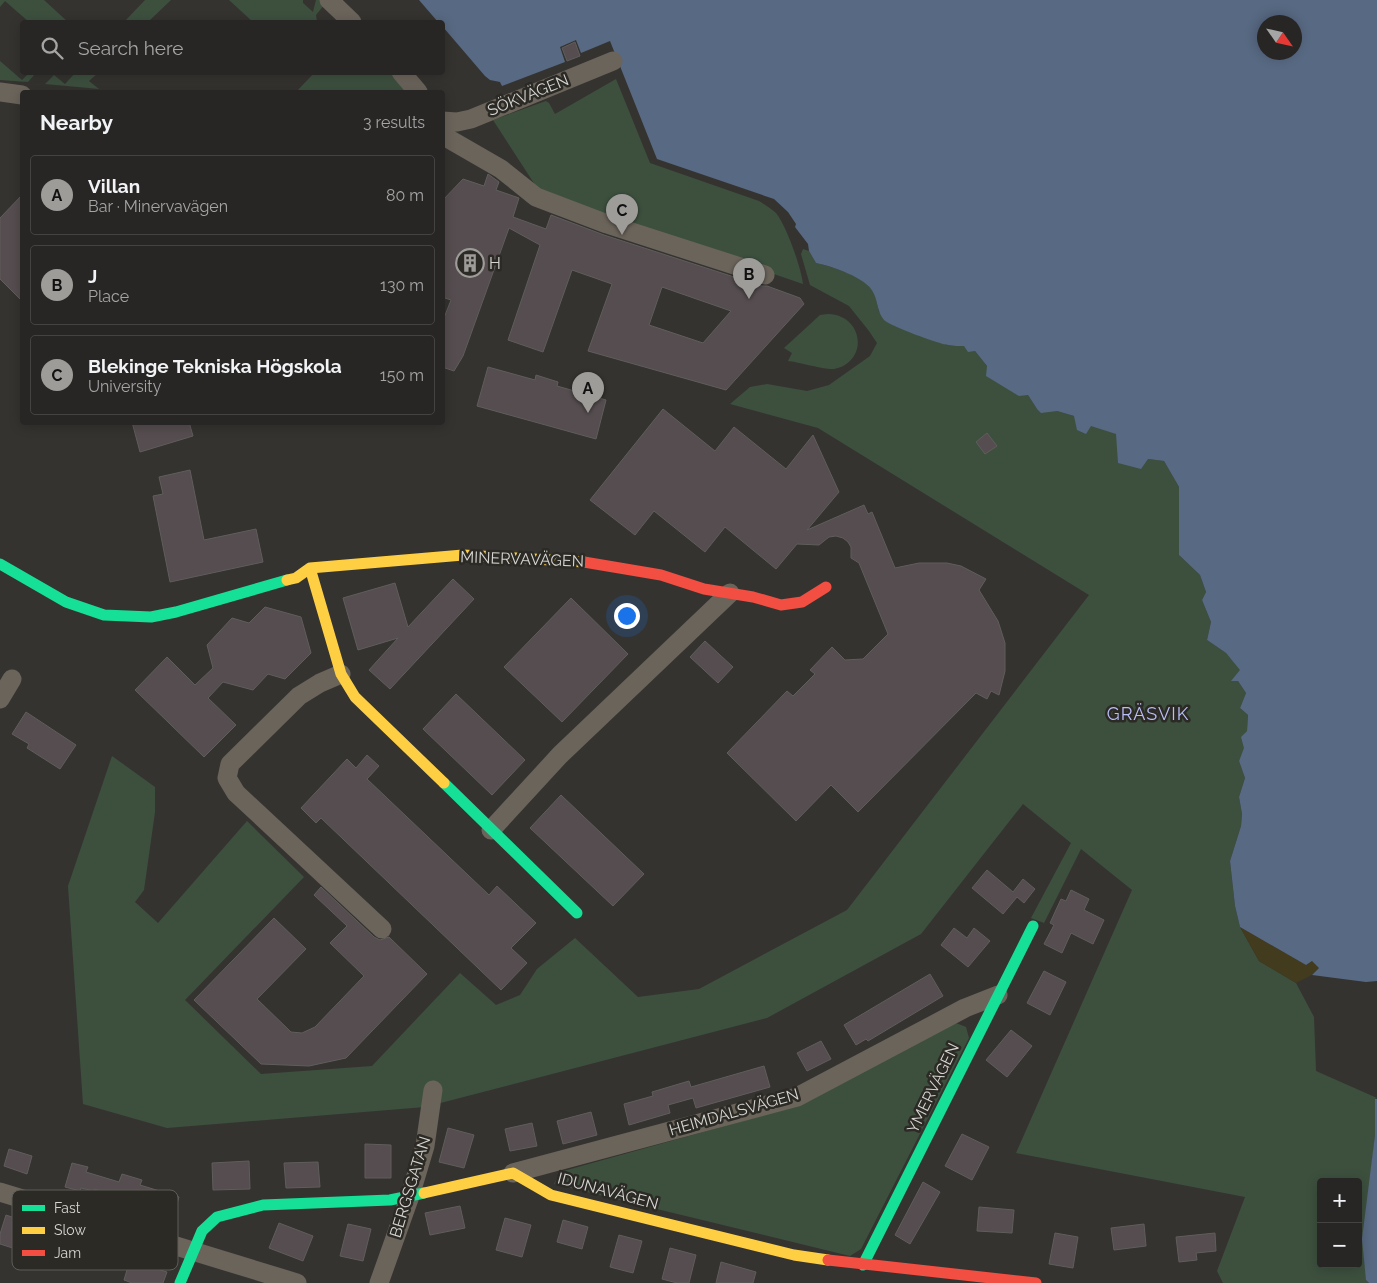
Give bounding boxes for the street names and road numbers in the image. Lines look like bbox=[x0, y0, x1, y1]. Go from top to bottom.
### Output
street label: SÖKVÄGEN bbox=[484, 69, 571, 120]
street label: MINERVAVÄGEN bbox=[460, 546, 584, 571]
street label: YMERVÄGEN bbox=[902, 1039, 963, 1136]
street label: HEIMDALSVÄGEN bbox=[667, 1083, 801, 1140]
street label: BERGSGATAN bbox=[386, 1134, 434, 1240]
street label: IDUNAVÄGEN bbox=[556, 1167, 661, 1214]

